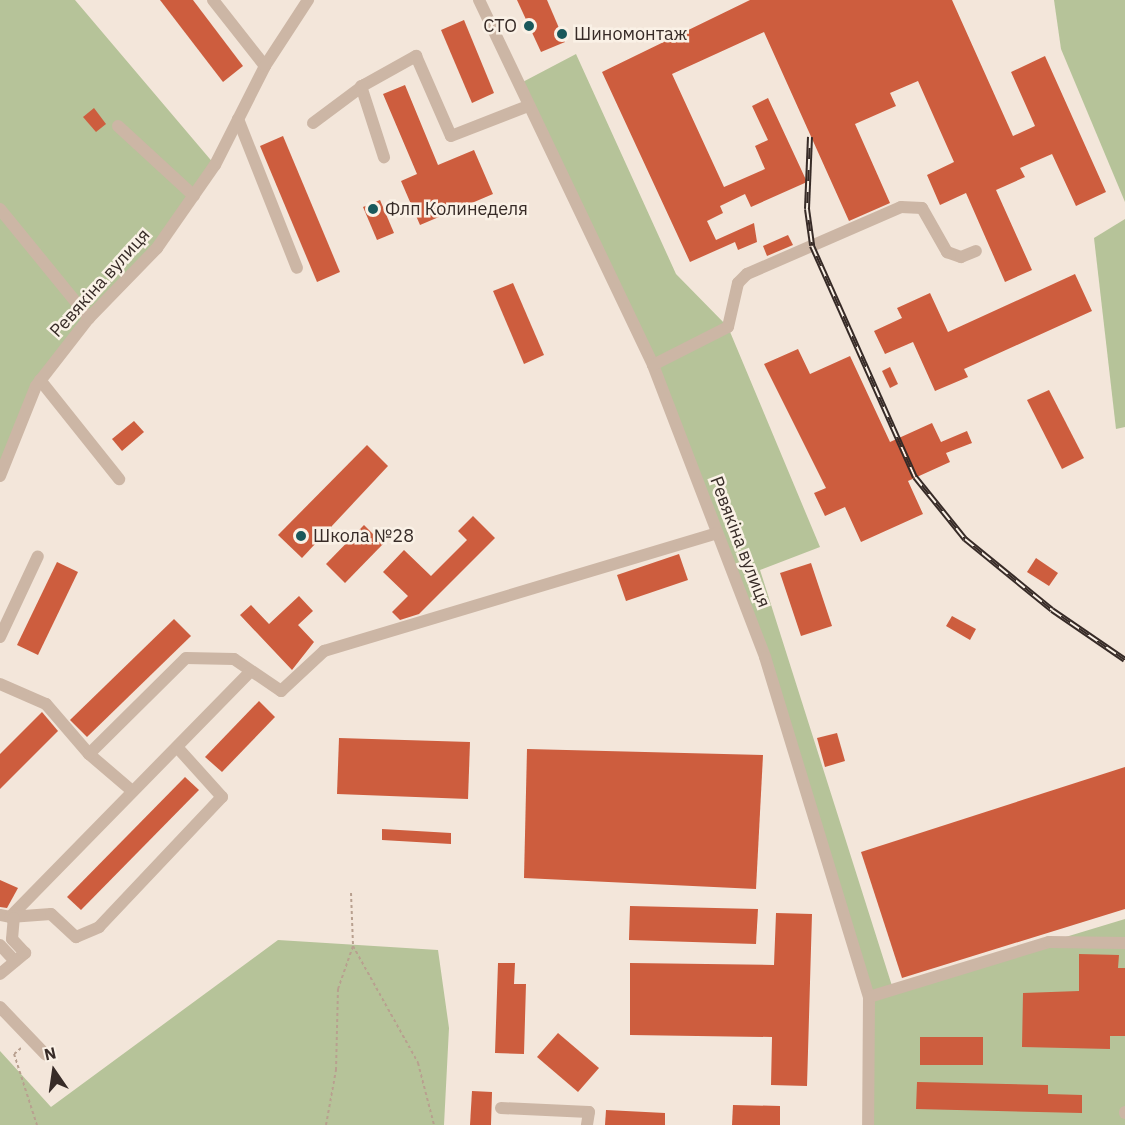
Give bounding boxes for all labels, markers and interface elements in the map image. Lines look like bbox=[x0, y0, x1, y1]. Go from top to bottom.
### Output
place label: СТО bbox=[483, 15, 517, 37]
marker: СТО bbox=[522, 19, 536, 33]
place label: Шиномонтаж bbox=[574, 23, 687, 45]
marker: Шиномонтаж bbox=[555, 27, 569, 41]
place label: Флп Колинеделя bbox=[385, 198, 528, 220]
marker: Флп Колинеделя bbox=[366, 202, 380, 216]
street label: Ревякіна вулиця bbox=[46, 224, 154, 342]
street label: Ревякіна вулиця bbox=[705, 473, 775, 611]
place label: Школа №28 bbox=[313, 525, 414, 547]
marker: Школа №28 bbox=[294, 529, 308, 543]
north arrow bbox=[24, 1041, 84, 1101]
text: N bbox=[42, 1042, 58, 1065]

